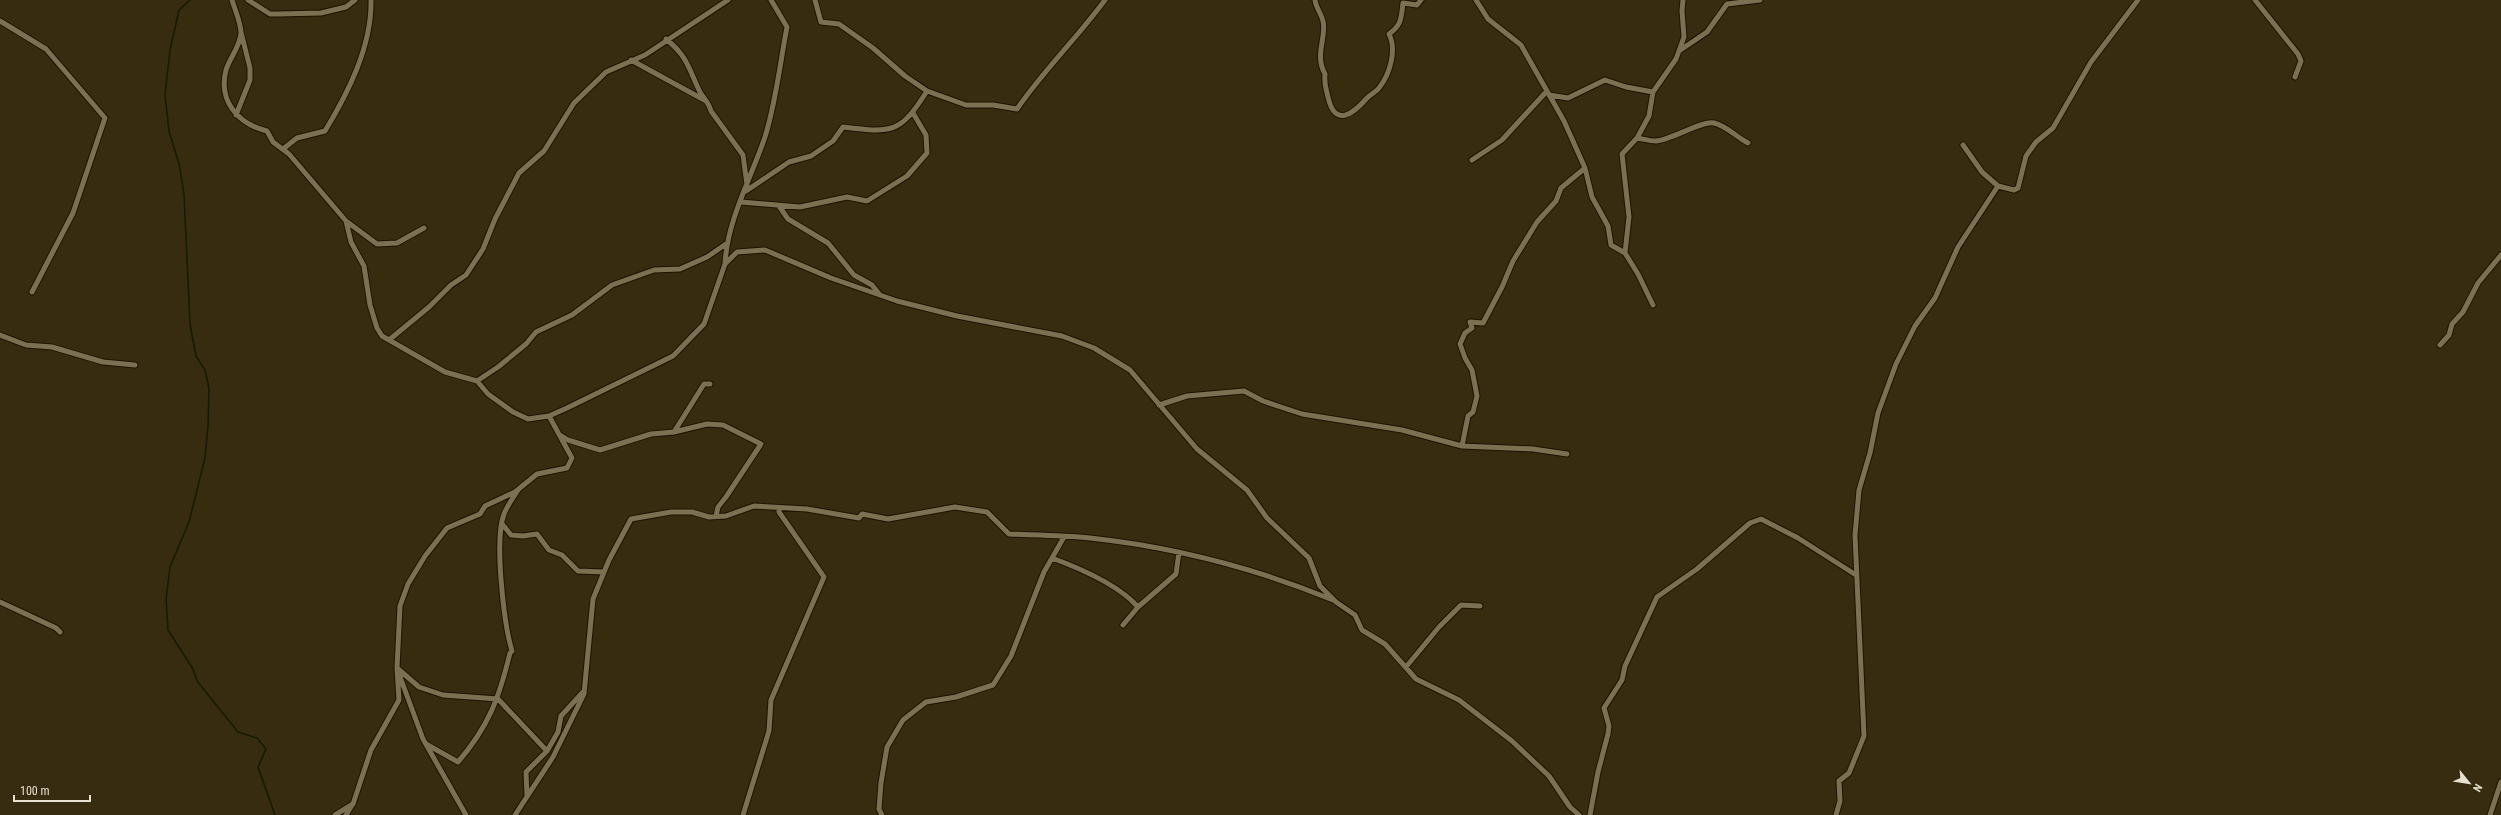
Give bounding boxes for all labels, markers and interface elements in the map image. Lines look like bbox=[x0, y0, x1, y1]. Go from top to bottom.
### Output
north arrow bbox=[2449, 763, 2489, 803]
scale bar bbox=[14, 777, 90, 803]
text: N bbox=[2470, 782, 2485, 794]
text: 100 m bbox=[20, 784, 50, 798]

